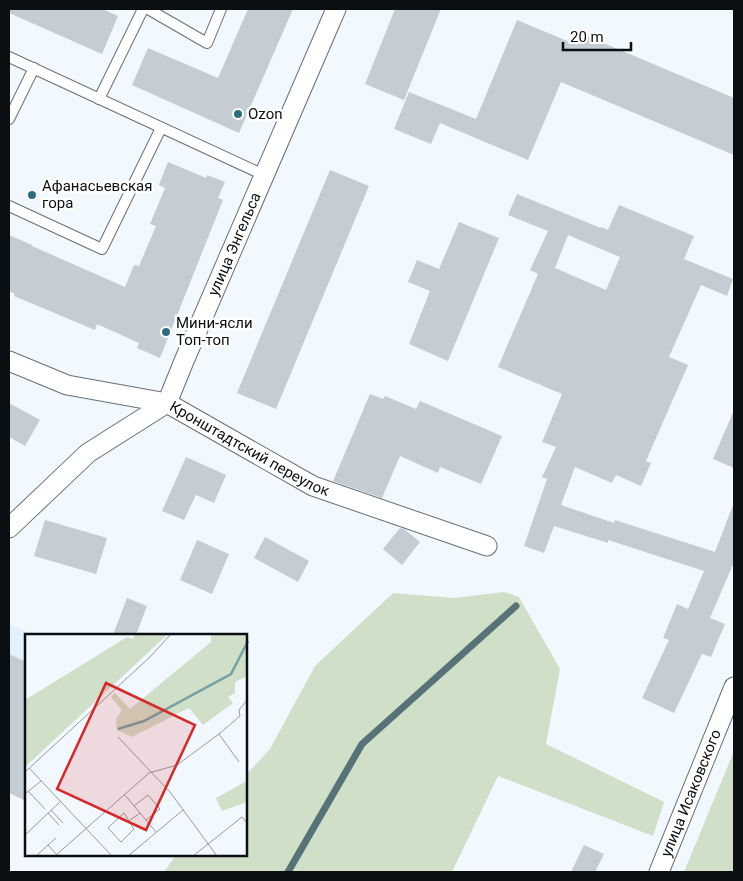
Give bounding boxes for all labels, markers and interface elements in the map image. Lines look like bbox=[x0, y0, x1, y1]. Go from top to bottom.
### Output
scale bar bbox=[563, 20, 630, 52]
text: 20 m bbox=[570, 28, 604, 46]
place label: Ozon bbox=[248, 105, 282, 123]
marker: Ozon bbox=[232, 108, 244, 120]
place label: Афанасьевская гора bbox=[42, 177, 153, 212]
marker: Афанасьевская гора bbox=[26, 189, 38, 201]
street label: улица Энгельса bbox=[204, 190, 265, 299]
place label: Мини-ясли Топ-топ bbox=[176, 314, 253, 349]
marker: Мини-ясли Топ-топ bbox=[160, 326, 172, 338]
street label: Кронштадтский переулок bbox=[166, 397, 332, 500]
inset map bbox=[25, 634, 248, 856]
street label: улица Исаковского bbox=[657, 727, 725, 860]

